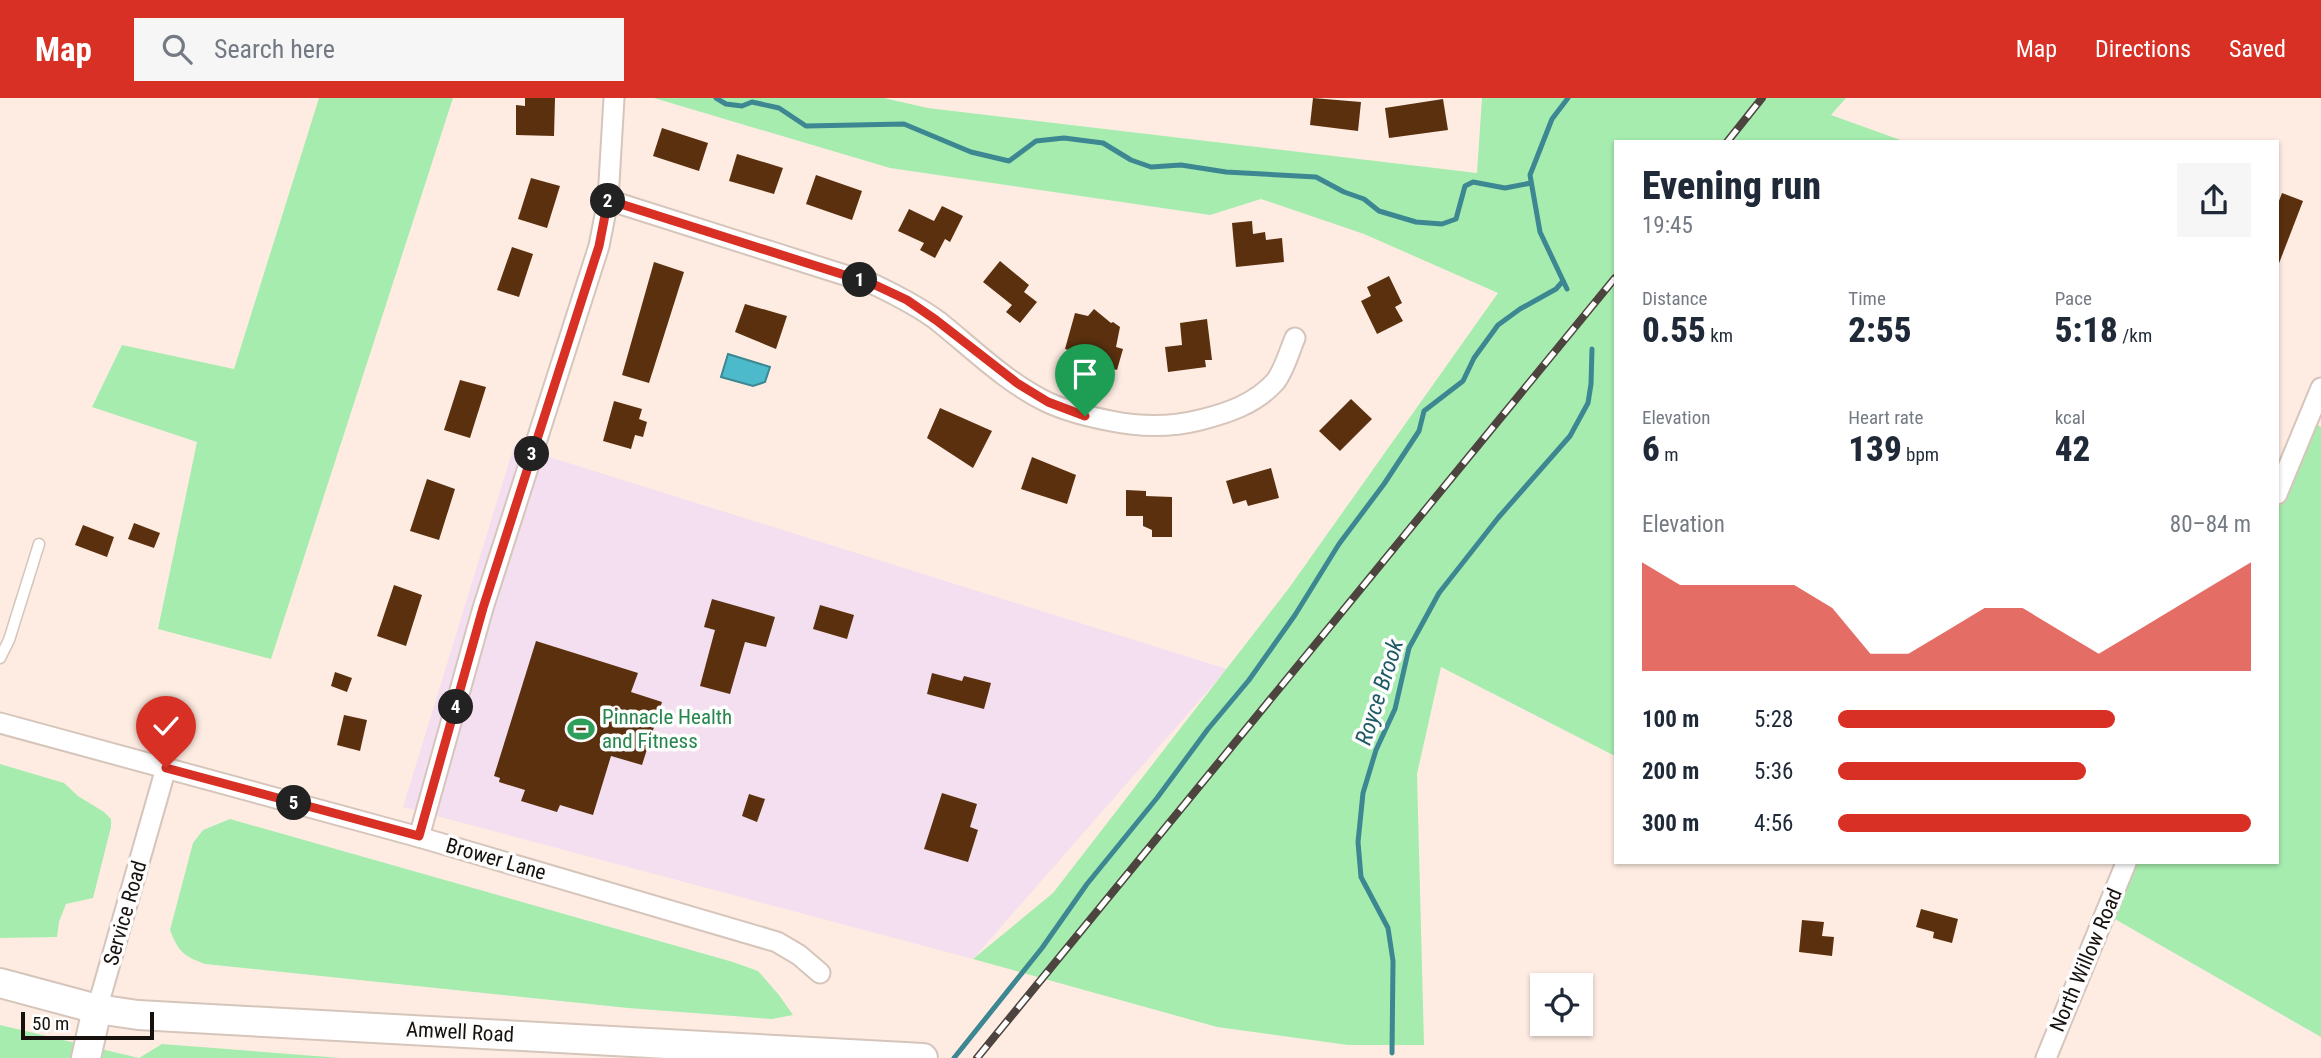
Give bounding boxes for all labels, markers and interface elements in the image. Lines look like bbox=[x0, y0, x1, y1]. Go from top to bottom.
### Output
search box bbox=[134, 18, 624, 81]
text: Map bbox=[35, 30, 92, 69]
icon: search bbox=[158, 30, 196, 68]
text: Search here bbox=[214, 34, 335, 64]
text: Map bbox=[2016, 35, 2057, 63]
text: Directions bbox=[2095, 35, 2191, 63]
text: Saved bbox=[2229, 35, 2286, 63]
button: share bbox=[2177, 163, 2251, 237]
text: Evening run bbox=[1642, 164, 1821, 208]
pin: 2 bbox=[590, 184, 626, 218]
text: 2 bbox=[603, 189, 612, 212]
text: 19:45 bbox=[1642, 212, 1693, 239]
pin: 1 bbox=[842, 262, 878, 298]
text: 1 bbox=[855, 268, 864, 291]
text: Distance bbox=[1642, 287, 1707, 310]
text: Time bbox=[1848, 287, 1886, 310]
text: Pace bbox=[2055, 287, 2092, 310]
text: 0.55 bbox=[1642, 310, 1706, 351]
text: 2:55 bbox=[1848, 310, 1912, 351]
text: 5:18 bbox=[2055, 310, 2118, 351]
text: km bbox=[1706, 324, 1733, 347]
text: /km bbox=[2118, 324, 2152, 347]
pin bbox=[1055, 344, 1115, 416]
icon: arrive bbox=[1066, 355, 1104, 393]
text: Elevation bbox=[1642, 406, 1710, 429]
text: Heart rate bbox=[1848, 406, 1923, 429]
text: kcal bbox=[2055, 406, 2085, 429]
text: 6 bbox=[1642, 429, 1660, 470]
text: 139 bbox=[1848, 429, 1902, 470]
text: 42 bbox=[2055, 429, 2090, 470]
pin: 3 bbox=[514, 436, 550, 472]
text: 3 bbox=[527, 442, 536, 465]
text: m bbox=[1660, 443, 1678, 466]
text: bpm bbox=[1902, 443, 1939, 466]
text: Elevation bbox=[1642, 511, 1725, 538]
text: 80–84 m bbox=[2170, 511, 2251, 538]
water label: Royce Brook bbox=[1350, 635, 1409, 748]
pin: 4 bbox=[438, 690, 474, 724]
text: 4 bbox=[451, 695, 460, 718]
pin bbox=[136, 696, 196, 768]
place label: Pinnacle Health and Fitness bbox=[602, 705, 732, 753]
text: 100 m bbox=[1642, 706, 1699, 733]
text: 5:28 bbox=[1754, 706, 1793, 733]
icon: check bbox=[147, 707, 185, 745]
sports icon: Pinnacle Health and Fitness bbox=[566, 714, 596, 744]
text: 200 m bbox=[1642, 758, 1699, 785]
text: 5:36 bbox=[1754, 758, 1793, 785]
pin: 5 bbox=[276, 786, 312, 820]
text: 5 bbox=[289, 791, 298, 814]
text: 300 m bbox=[1642, 810, 1699, 837]
text: 4:56 bbox=[1754, 810, 1793, 837]
street label: Brower Lane bbox=[443, 833, 549, 885]
street label: Service Road bbox=[99, 858, 151, 968]
street label: North Willow Road bbox=[2045, 885, 2127, 1035]
map controls bbox=[1530, 973, 1593, 1036]
button: locate bbox=[1530, 973, 1593, 1036]
scale bar bbox=[21, 1009, 154, 1041]
text: 50 m bbox=[32, 1012, 69, 1035]
street label: Amwell Road bbox=[405, 1017, 515, 1047]

